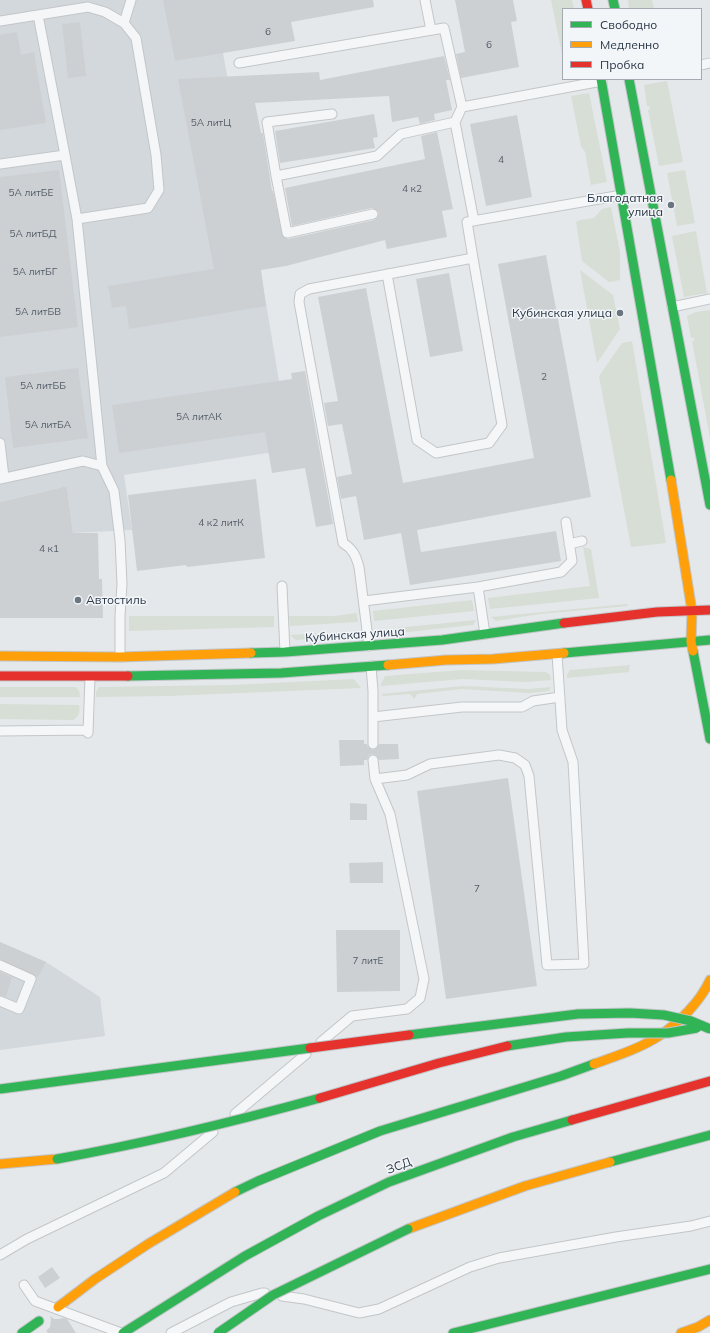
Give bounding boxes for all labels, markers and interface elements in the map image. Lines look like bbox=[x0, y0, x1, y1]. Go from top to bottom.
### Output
legend bbox=[562, 8, 702, 80]
text: Свободно bbox=[600, 17, 657, 32]
house number: 6 bbox=[265, 26, 271, 38]
text: Медленно bbox=[600, 37, 659, 52]
house number: 6 bbox=[486, 39, 492, 51]
text: Пробка bbox=[600, 57, 644, 72]
house number: 5А литЦ bbox=[191, 117, 231, 129]
house number: 4 bbox=[498, 154, 504, 166]
house number: 4 к2 bbox=[402, 183, 422, 195]
house number: 5А литБЕ bbox=[9, 187, 53, 199]
place label: Благодатная улица bbox=[587, 191, 663, 219]
marker: Благодатная улица bbox=[666, 200, 676, 210]
house number: 5А литБД bbox=[10, 228, 56, 240]
house number: 5А литБГ bbox=[13, 266, 57, 278]
house number: 5А литБВ bbox=[15, 306, 61, 318]
place label: Кубинская улица bbox=[512, 306, 612, 320]
marker: Кубинская улица bbox=[615, 308, 625, 318]
house number: 2 bbox=[541, 371, 547, 383]
house number: 5А литББ bbox=[20, 380, 66, 392]
house number: 5А литАК bbox=[176, 411, 222, 423]
house number: 5А литБА bbox=[25, 419, 71, 431]
house number: 4 к2 литК bbox=[198, 517, 244, 529]
house number: 4 к1 bbox=[39, 543, 59, 555]
place label: Автостиль bbox=[86, 593, 146, 607]
marker: Автостиль bbox=[73, 595, 83, 605]
street label: Кубинская улица bbox=[305, 624, 405, 646]
house number: 7 bbox=[474, 883, 480, 895]
house number: 7 литЕ bbox=[353, 955, 383, 967]
street label: ЗСД bbox=[384, 1155, 414, 1177]

